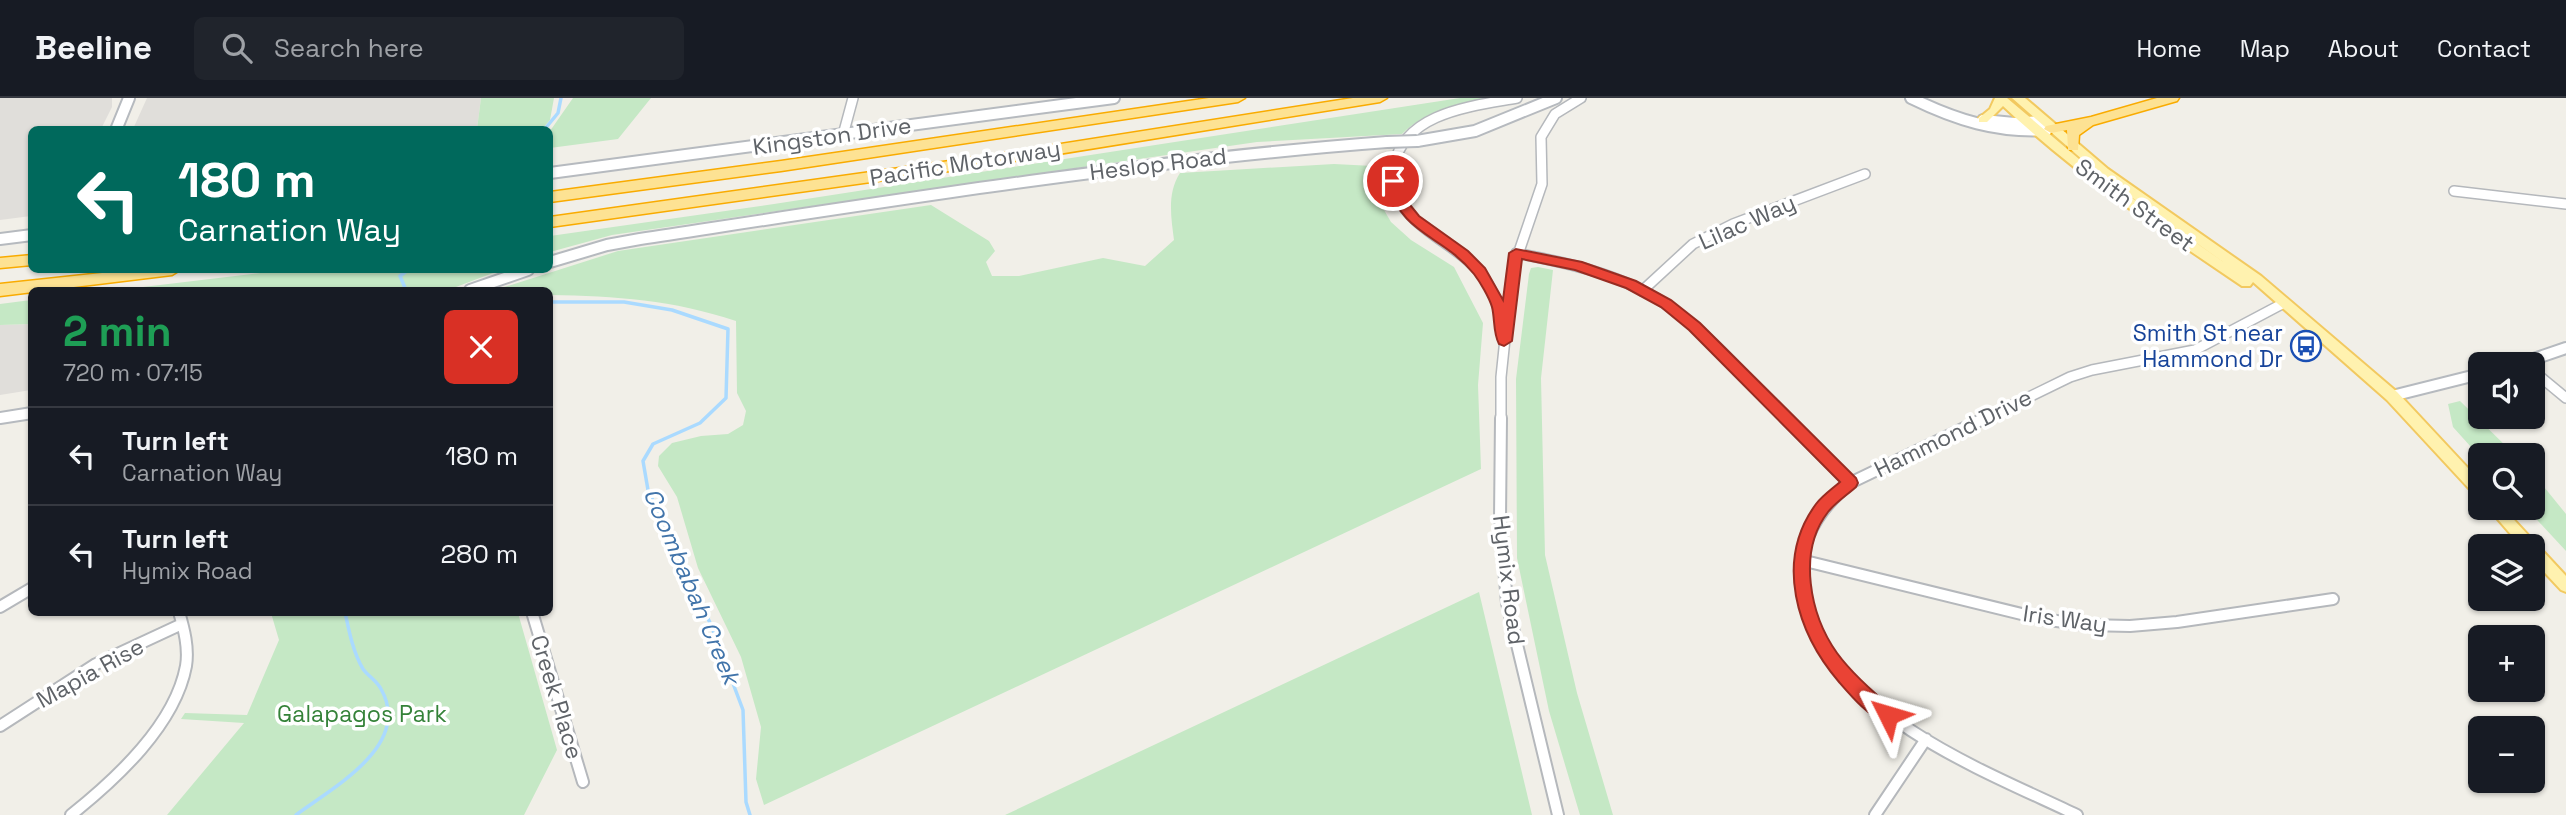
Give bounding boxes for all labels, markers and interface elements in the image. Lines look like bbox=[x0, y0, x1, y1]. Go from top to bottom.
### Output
search box bbox=[194, 17, 684, 80]
text: Beeline bbox=[35, 27, 152, 69]
icon: search bbox=[218, 29, 256, 67]
text: Search here bbox=[274, 31, 424, 65]
text: Home bbox=[2136, 33, 2202, 64]
text: Map bbox=[2240, 33, 2290, 64]
text: About bbox=[2328, 33, 2399, 64]
text: Contact bbox=[2437, 33, 2531, 64]
street label: Kingston Drive bbox=[751, 110, 913, 162]
street label: Pacific Motorway bbox=[867, 133, 1063, 193]
street label: Heslop Road bbox=[1088, 141, 1228, 187]
text: 180 m bbox=[178, 149, 316, 211]
pin bbox=[1363, 151, 1423, 211]
street label: Smith Street bbox=[2069, 152, 2201, 258]
icon: left bbox=[63, 154, 154, 245]
icon: arrive bbox=[1374, 162, 1412, 200]
street label: Lilac Way bbox=[1694, 187, 1800, 257]
text: Carnation Way bbox=[178, 210, 401, 250]
text: 2 min bbox=[63, 305, 172, 358]
button: close bbox=[444, 310, 518, 384]
place label: Smith St near Hammond Dr bbox=[2133, 318, 2283, 374]
bus stop icon: Smith St near Hammond Dr bbox=[2289, 329, 2323, 363]
map controls bbox=[2468, 352, 2545, 793]
button: sound bbox=[2468, 352, 2545, 429]
text: 720 m · 07:15 bbox=[63, 358, 203, 388]
street label: Hammond Drive bbox=[1869, 382, 2037, 484]
text: Turn left bbox=[122, 424, 229, 458]
icon: left bbox=[63, 437, 101, 475]
text: 180 m bbox=[445, 439, 518, 473]
button: search bbox=[2468, 443, 2545, 520]
text: Carnation Way bbox=[122, 458, 282, 488]
water label: Coombabah Creek bbox=[637, 483, 749, 692]
street label: Hymix Road bbox=[1486, 513, 1532, 647]
text: Turn left bbox=[122, 522, 229, 556]
button: layers bbox=[2468, 534, 2545, 611]
icon: left bbox=[63, 535, 101, 573]
text: 280 m bbox=[440, 537, 518, 571]
text: Hymix Road bbox=[122, 556, 253, 586]
street label: Iris Way bbox=[2021, 598, 2109, 640]
button: + bbox=[2468, 625, 2545, 702]
street label: Mapia Rise bbox=[31, 631, 149, 715]
street label: Creek Place bbox=[524, 631, 590, 763]
position arrow bbox=[1851, 678, 1925, 752]
park label: Galapagos Park bbox=[277, 699, 447, 729]
button: − bbox=[2468, 716, 2545, 793]

